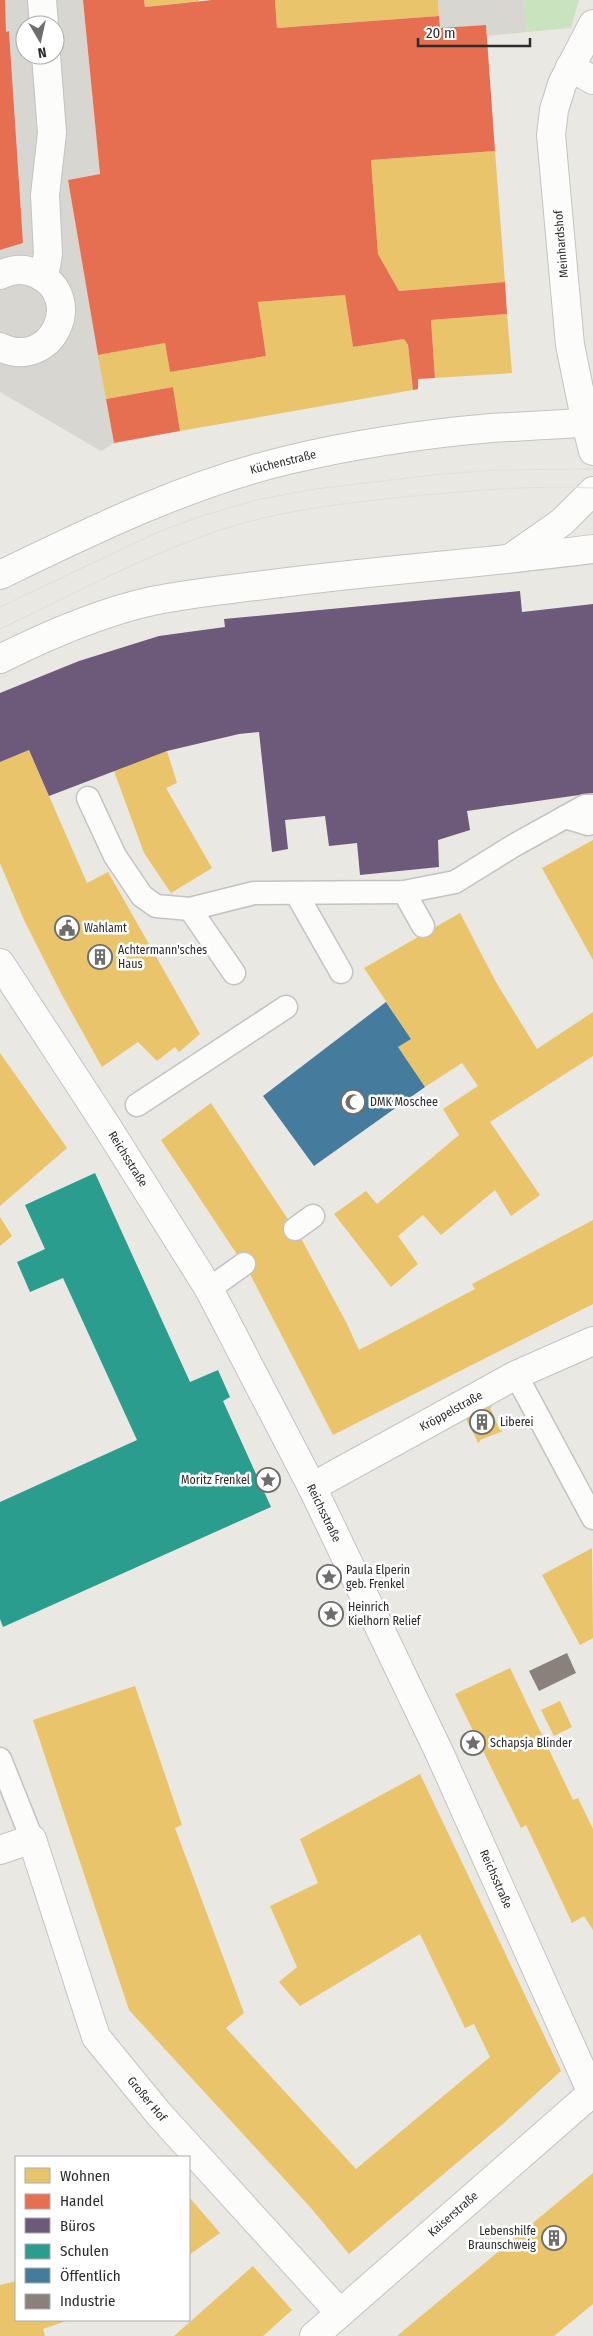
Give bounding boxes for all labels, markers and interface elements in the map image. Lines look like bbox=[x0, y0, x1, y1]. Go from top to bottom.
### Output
north arrow bbox=[15, 15, 65, 65]
scale bar bbox=[418, 15, 530, 47]
text: 20 m bbox=[426, 24, 456, 42]
text: N bbox=[36, 43, 47, 61]
street label: Meinhardshof bbox=[551, 208, 571, 278]
street label: Küchenstraße bbox=[249, 447, 317, 477]
public building icon: Wahlamt bbox=[54, 915, 80, 941]
place label: Wahlamt bbox=[84, 921, 127, 935]
place label: Achtermann'sches Haus bbox=[118, 943, 207, 971]
building icon: Achtermann'sches Haus bbox=[87, 944, 113, 970]
mosque icon: DMK Moschee bbox=[340, 1089, 366, 1115]
place label: DMK Moschee bbox=[370, 1095, 438, 1109]
street label: Reichsstraße bbox=[105, 1129, 151, 1189]
street label: Kröppelstraße bbox=[417, 1388, 485, 1434]
building icon: Liberei bbox=[469, 1409, 495, 1435]
place label: Liberei bbox=[500, 1415, 533, 1429]
place icon: Moritz Frenkel bbox=[255, 1467, 281, 1493]
place label: Moritz Frenkel bbox=[181, 1473, 250, 1487]
street label: Reichsstraße bbox=[304, 1482, 344, 1544]
place label: Paula Elperin geb. Frenkel bbox=[346, 1563, 410, 1591]
place icon: Paula Elperin geb. Frenkel bbox=[316, 1564, 342, 1590]
place label: Heinrich Kielhorn Relief bbox=[348, 1600, 422, 1628]
place icon: Heinrich Kielhorn Relief bbox=[318, 1601, 344, 1627]
place icon: Schapsja Blinder bbox=[460, 1730, 486, 1756]
place label: Schapsja Blinder bbox=[490, 1736, 573, 1750]
street label: Reichsstraße bbox=[477, 1847, 515, 1911]
street label: Großer Hof bbox=[124, 2074, 170, 2125]
legend bbox=[15, 2156, 190, 2321]
text: Wohnen bbox=[60, 2167, 110, 2185]
street label: Kaiserstraße bbox=[425, 2189, 481, 2239]
text: Handel bbox=[60, 2192, 104, 2210]
text: Büros bbox=[60, 2217, 95, 2235]
place label: Lebenshilfe Braunschweig bbox=[468, 2224, 536, 2252]
building icon: Lebenshilfe Braunschweig bbox=[541, 2225, 567, 2251]
text: Schulen bbox=[60, 2242, 109, 2260]
text: Öffentlich bbox=[60, 2267, 121, 2285]
text: Industrie bbox=[60, 2292, 115, 2310]

